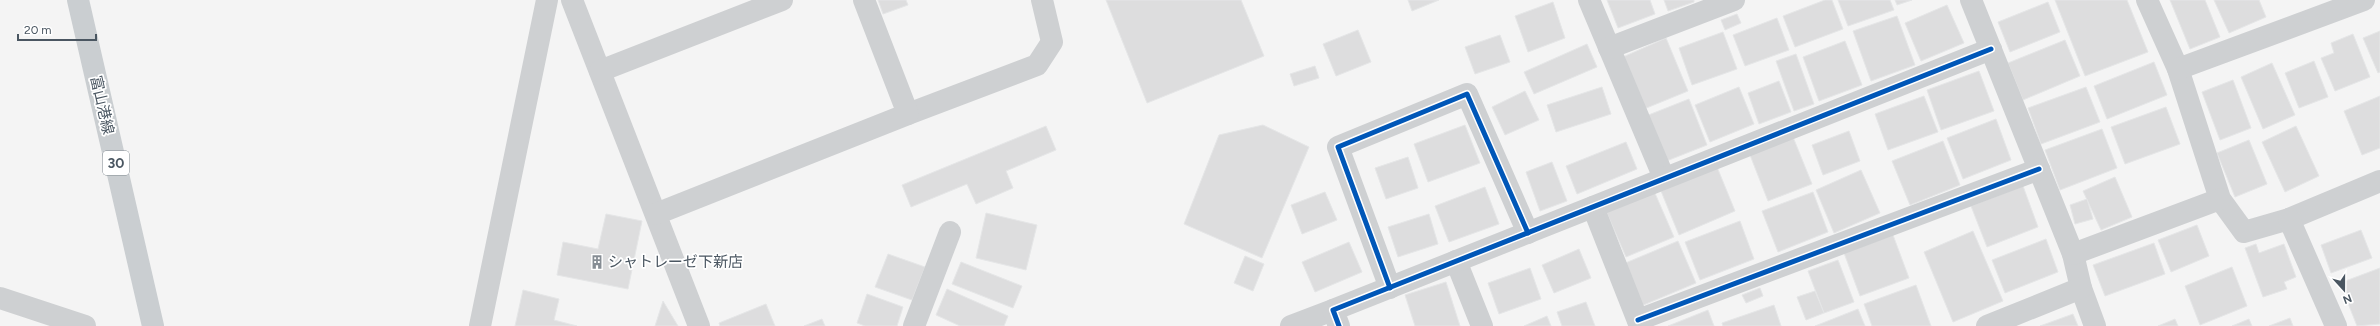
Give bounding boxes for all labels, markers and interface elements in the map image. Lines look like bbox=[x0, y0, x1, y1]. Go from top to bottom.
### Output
scale bar bbox=[18, 16, 96, 42]
text: 20 m bbox=[24, 23, 52, 37]
street label: 富山港線 bbox=[86, 74, 118, 136]
road number: 30 bbox=[103, 151, 129, 175]
place label: シャトレーゼ下新店 bbox=[608, 253, 743, 271]
building icon: シャトレーゼ下新店 bbox=[589, 254, 605, 270]
north arrow bbox=[2324, 270, 2364, 310]
text: N bbox=[2341, 291, 2354, 306]

